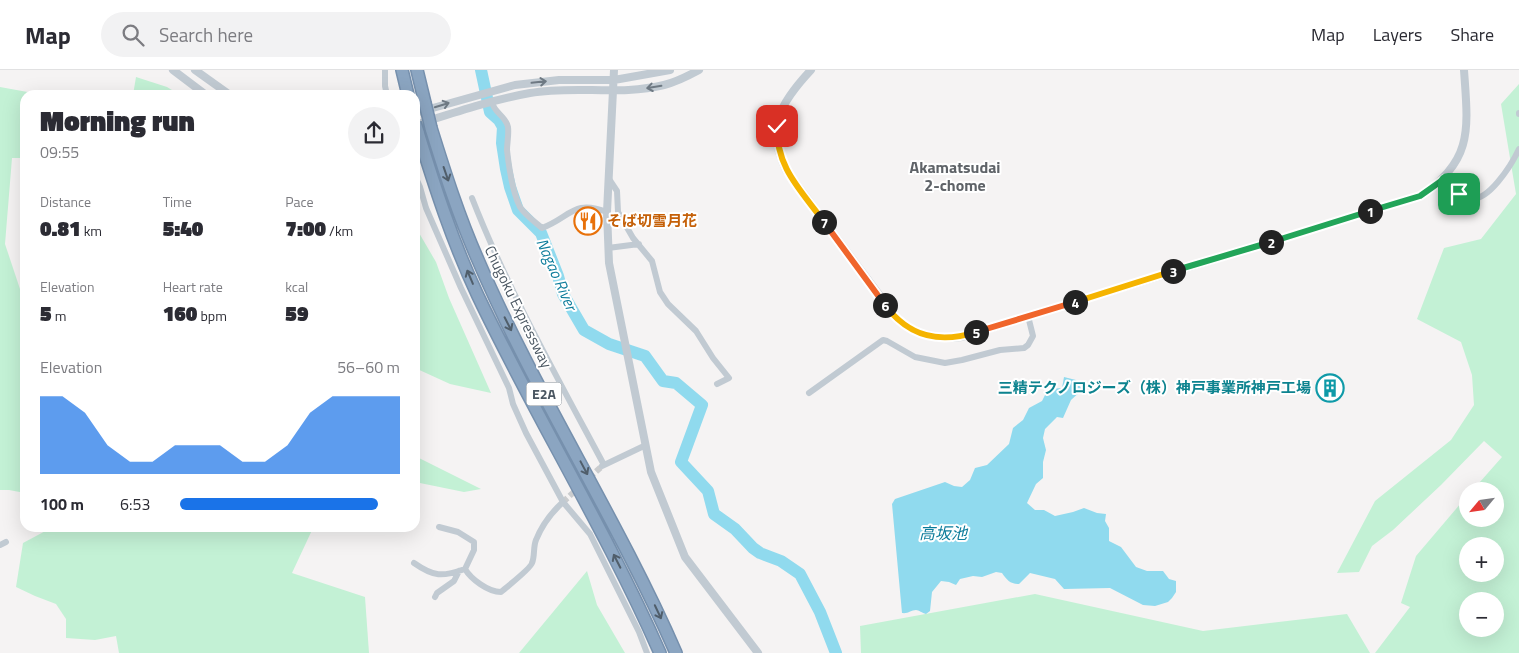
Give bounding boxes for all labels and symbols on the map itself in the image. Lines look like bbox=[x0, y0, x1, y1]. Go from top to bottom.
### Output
one-way arrow bbox=[531, 77, 547, 87]
one-way arrow bbox=[646, 82, 662, 92]
one-way arrow bbox=[434, 99, 450, 109]
pin bbox=[756, 105, 798, 147]
district label: Akamatsudai 2-chome bbox=[910, 155, 1000, 197]
one-way arrow bbox=[441, 166, 451, 182]
pin bbox=[1438, 173, 1480, 215]
pin: 1 bbox=[1358, 198, 1382, 224]
restaurant icon: そば切雪月花 bbox=[573, 206, 603, 236]
place label: そば切雪月花 bbox=[607, 209, 697, 232]
pin: 7 bbox=[812, 210, 836, 234]
pin: 2 bbox=[1258, 230, 1284, 254]
water label: Nagao River bbox=[530, 234, 584, 316]
street label: Chugoku Expressway bbox=[479, 242, 558, 372]
pin: 3 bbox=[1160, 258, 1186, 284]
one-way arrow bbox=[465, 270, 475, 285]
pin: 4 bbox=[1062, 290, 1088, 314]
pin: 6 bbox=[872, 292, 898, 318]
one-way arrow bbox=[504, 316, 513, 331]
pin: 5 bbox=[964, 320, 988, 344]
building icon: 三精テクノロジーズ（株）神戸事業所神戸工場 bbox=[1315, 373, 1345, 403]
place label: 三精テクノロジーズ（株）神戸事業所神戸工場 bbox=[998, 376, 1311, 399]
road number: E2A bbox=[526, 382, 562, 406]
one-way arrow bbox=[580, 460, 589, 475]
north arrow bbox=[1459, 482, 1504, 528]
water label: 高坂池 bbox=[919, 521, 969, 545]
one-way arrow bbox=[612, 554, 622, 569]
one-way arrow bbox=[653, 605, 663, 620]

